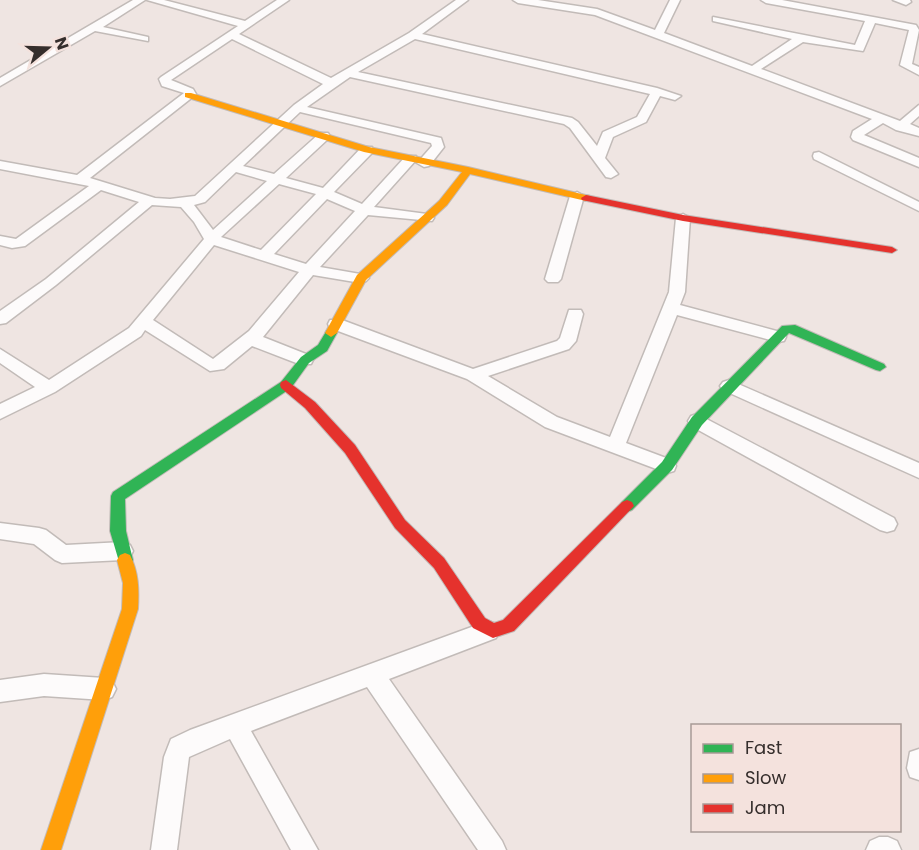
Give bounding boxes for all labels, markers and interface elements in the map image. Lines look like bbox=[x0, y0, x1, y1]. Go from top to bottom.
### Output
north arrow bbox=[18, 18, 78, 78]
text: N bbox=[49, 34, 75, 53]
legend bbox=[691, 724, 901, 832]
text: Fast bbox=[745, 735, 782, 760]
text: Slow bbox=[745, 765, 787, 790]
text: Jam bbox=[745, 795, 785, 820]

